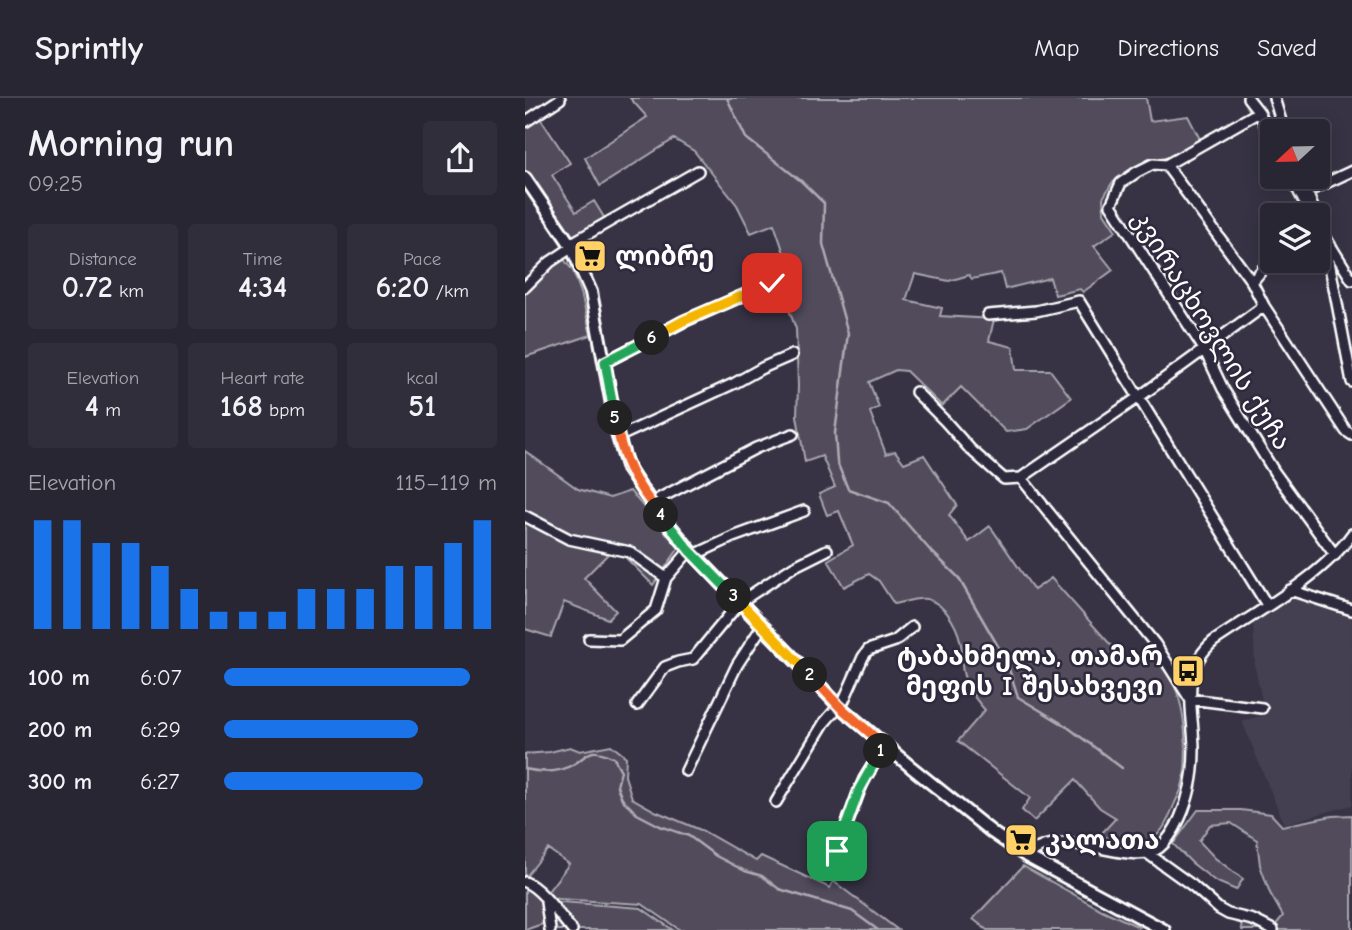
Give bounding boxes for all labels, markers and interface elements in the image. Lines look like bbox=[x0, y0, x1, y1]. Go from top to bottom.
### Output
text: Sprintly bbox=[35, 29, 143, 67]
text: Map bbox=[1034, 34, 1080, 62]
text: Directions bbox=[1118, 34, 1219, 62]
text: Saved bbox=[1257, 34, 1317, 62]
north arrow bbox=[1260, 119, 1330, 189]
map controls bbox=[1260, 119, 1330, 273]
button: share bbox=[423, 121, 497, 195]
text: Morning run bbox=[28, 122, 234, 166]
text: 09:25 bbox=[28, 170, 83, 197]
button: layers bbox=[1260, 203, 1330, 273]
street label: კვირაცხოვლის ქუჩა bbox=[1125, 205, 1297, 456]
supermarket icon: ლიბრე bbox=[571, 237, 609, 275]
place label: ლიბრე bbox=[615, 242, 714, 272]
text: Distance bbox=[69, 248, 137, 270]
text: Time bbox=[243, 248, 282, 270]
text: Pace bbox=[403, 248, 441, 270]
pin bbox=[742, 253, 802, 313]
icon: check bbox=[753, 264, 791, 302]
text: 0.72 bbox=[62, 270, 113, 305]
text: 4:34 bbox=[238, 270, 287, 305]
text: 6:20 bbox=[375, 270, 429, 305]
text: km bbox=[113, 280, 144, 302]
text: /km bbox=[429, 280, 469, 302]
pin: 6 bbox=[635, 320, 669, 356]
text: 6 bbox=[647, 326, 656, 348]
text: Elevation bbox=[66, 367, 139, 389]
text: Heart rate bbox=[221, 367, 304, 389]
text: kcal bbox=[406, 367, 438, 389]
text: 4 bbox=[85, 389, 99, 424]
text: 168 bbox=[220, 389, 263, 424]
text: 51 bbox=[408, 389, 436, 424]
text: m bbox=[99, 399, 121, 421]
text: bpm bbox=[263, 399, 305, 421]
pin: 5 bbox=[597, 400, 633, 436]
text: 5 bbox=[609, 406, 620, 428]
text: Elevation bbox=[28, 469, 116, 496]
text: 115–119 m bbox=[395, 469, 497, 496]
pin: 4 bbox=[643, 498, 679, 532]
text: 4 bbox=[656, 503, 665, 525]
pin: 3 bbox=[717, 578, 752, 614]
text: 3 bbox=[729, 584, 738, 606]
place label: ტაბახმელა, თამარ მეფის I შესახვევი bbox=[897, 642, 1163, 702]
bus stop icon: ტაბახმელა, თამარ მეფის I შესახვევი bbox=[1169, 652, 1207, 690]
pin: 2 bbox=[793, 658, 827, 692]
text: 2 bbox=[805, 663, 814, 685]
text: 100 m bbox=[28, 664, 90, 691]
text: 6:07 bbox=[140, 664, 182, 691]
text: 200 m bbox=[28, 716, 92, 743]
text: 6:29 bbox=[140, 716, 181, 743]
pin: 1 bbox=[863, 734, 899, 768]
text: 1 bbox=[877, 739, 884, 761]
text: 300 m bbox=[28, 768, 92, 795]
text: 6:27 bbox=[140, 768, 180, 795]
pin bbox=[807, 821, 867, 881]
supermarket icon: კალათა bbox=[1002, 821, 1040, 859]
place label: კალათა bbox=[1045, 826, 1160, 856]
icon: arrive bbox=[818, 832, 856, 870]

